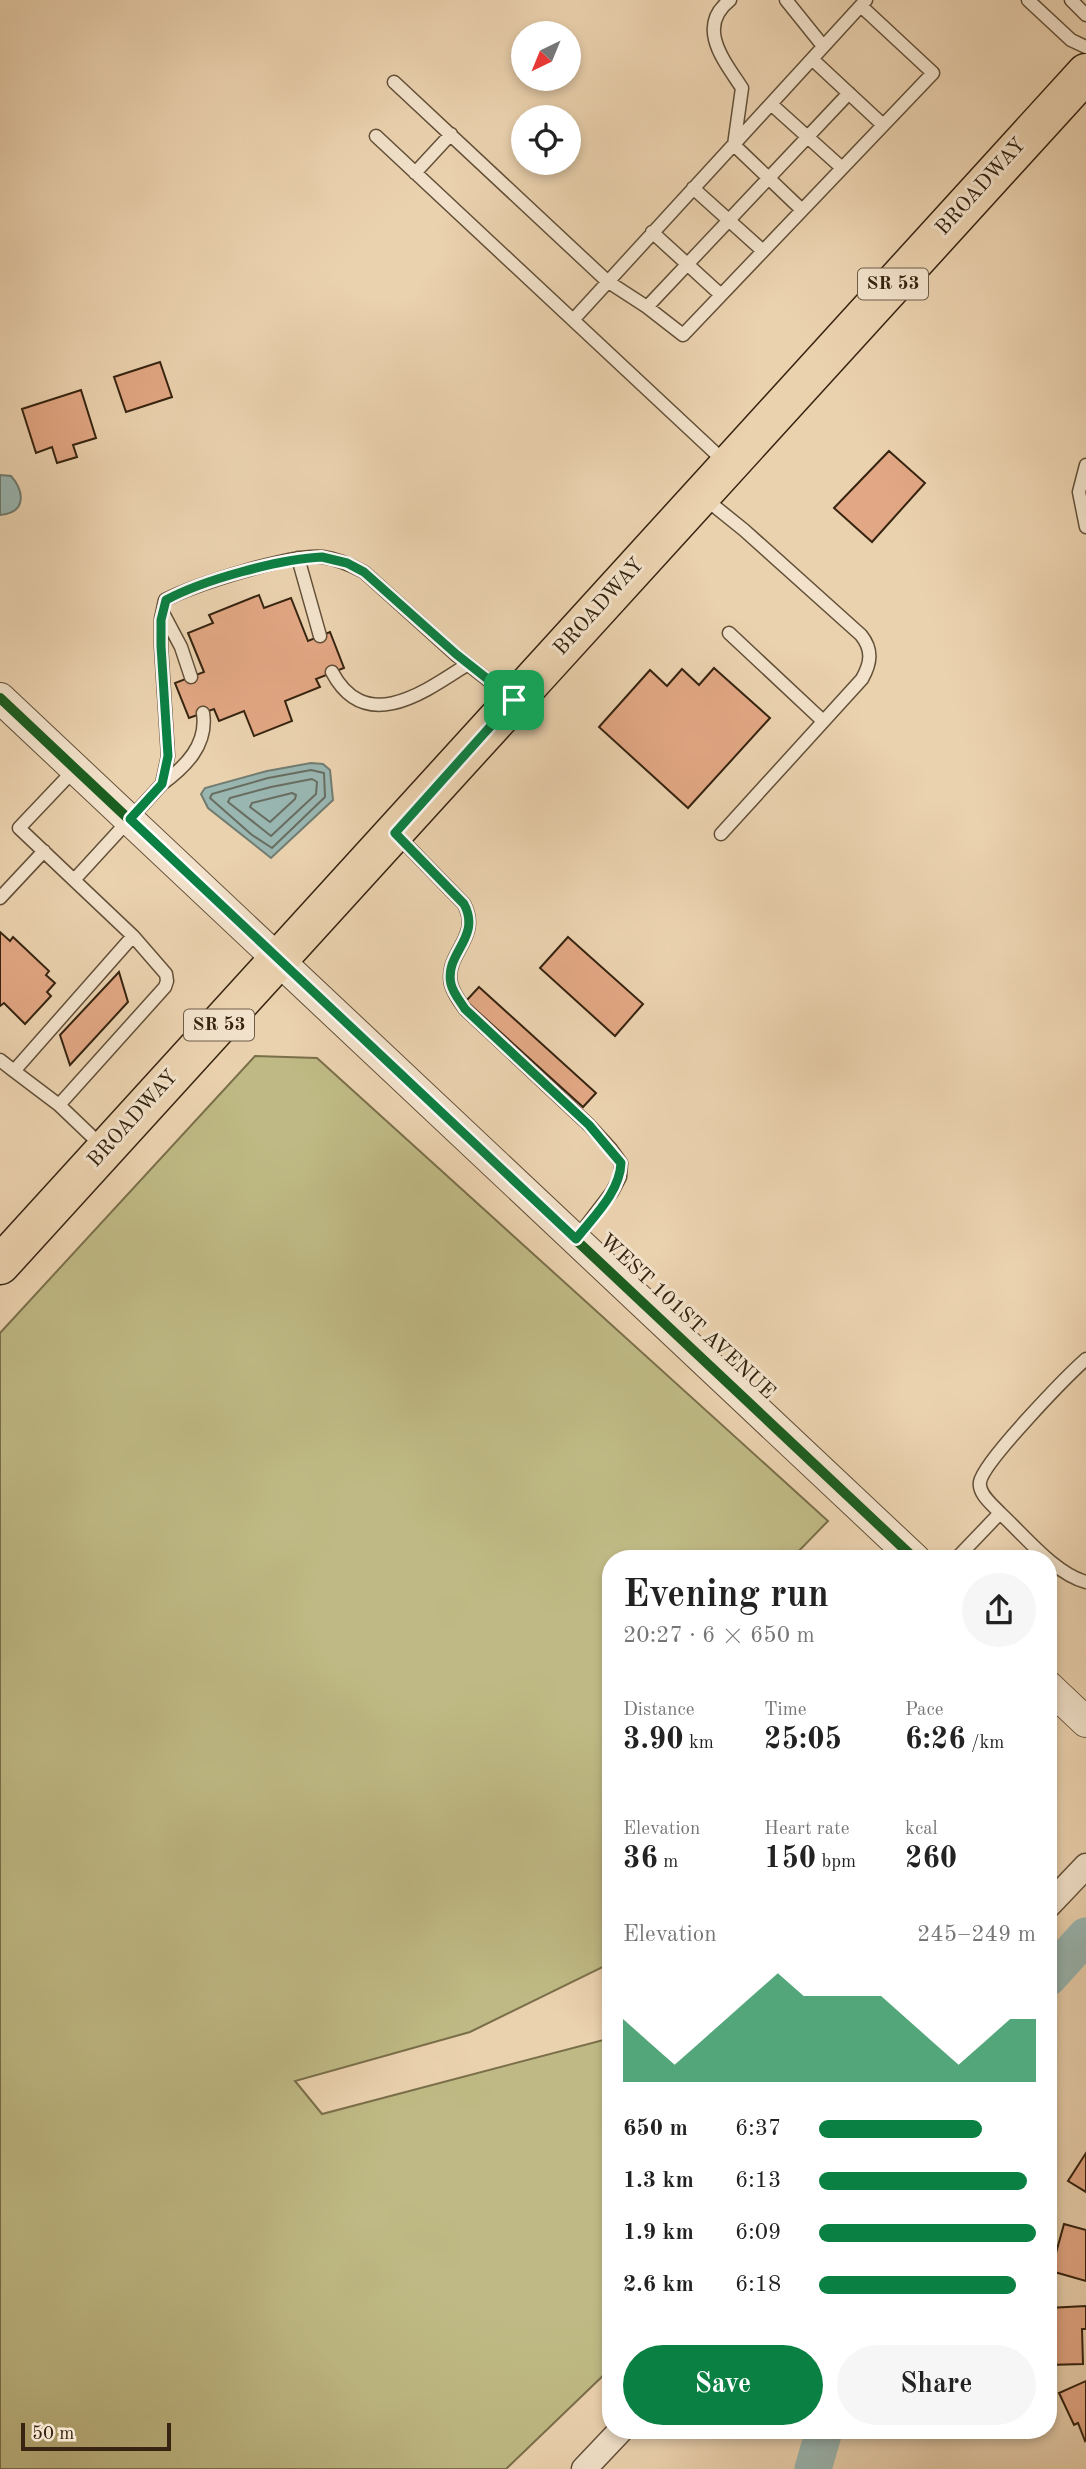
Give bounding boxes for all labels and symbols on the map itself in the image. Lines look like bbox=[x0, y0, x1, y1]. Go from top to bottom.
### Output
north arrow bbox=[511, 21, 581, 91]
street label: BROADWAY bbox=[932, 134, 1030, 240]
road number: SR 53 bbox=[858, 268, 928, 300]
street label: BROADWAY bbox=[550, 554, 648, 660]
pin bbox=[484, 670, 544, 730]
road number: SR 53 bbox=[184, 1009, 254, 1040]
street label: BROADWAY bbox=[84, 1066, 182, 1172]
street label: WEST 101ST AVENUE bbox=[595, 1230, 779, 1404]
scale bar bbox=[21, 2420, 172, 2452]

